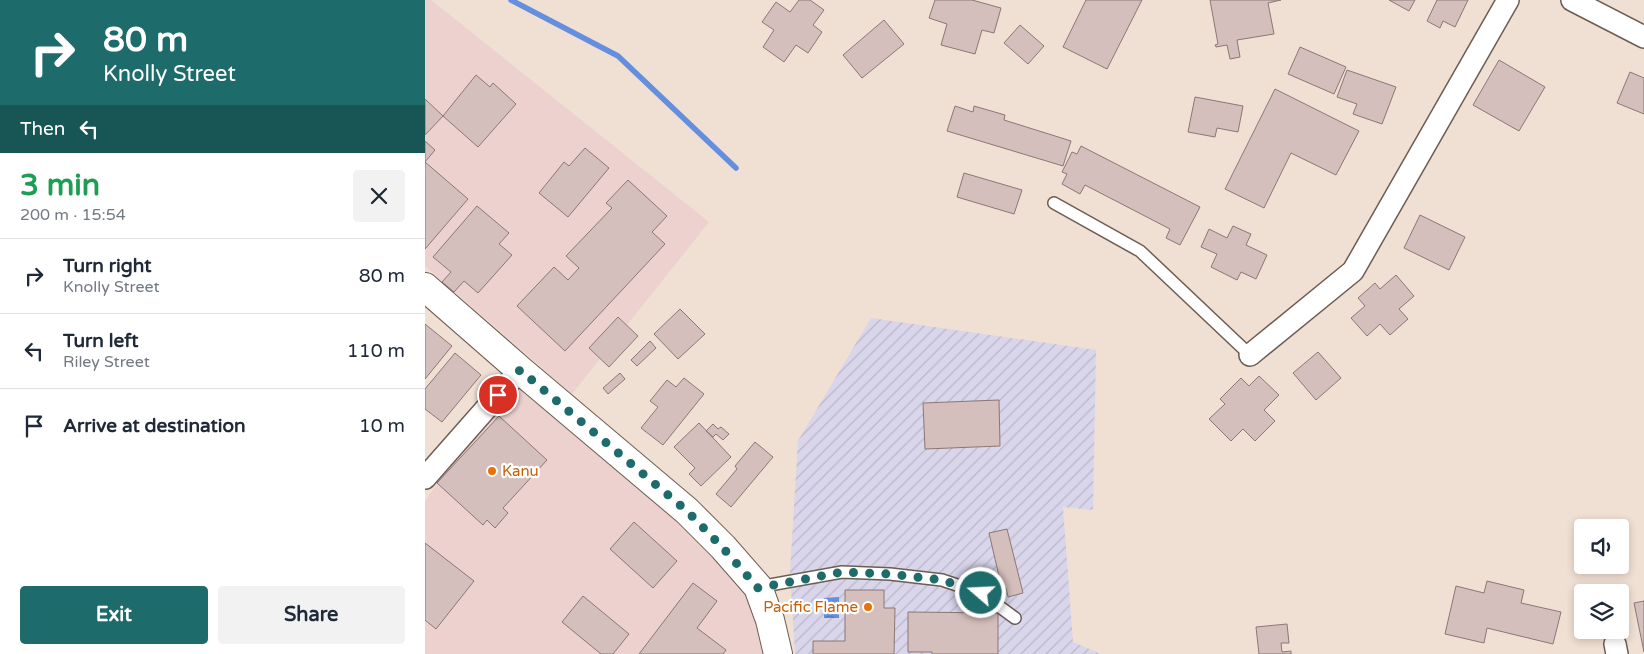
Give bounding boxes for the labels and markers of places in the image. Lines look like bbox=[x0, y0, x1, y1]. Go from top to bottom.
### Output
pin bbox=[477, 374, 519, 416]
place label: Kanu bbox=[502, 462, 539, 480]
marker: Kanu bbox=[486, 465, 498, 477]
place label: Pacific Flame bbox=[763, 598, 858, 616]
marker: Pacific Flame bbox=[862, 601, 874, 613]

